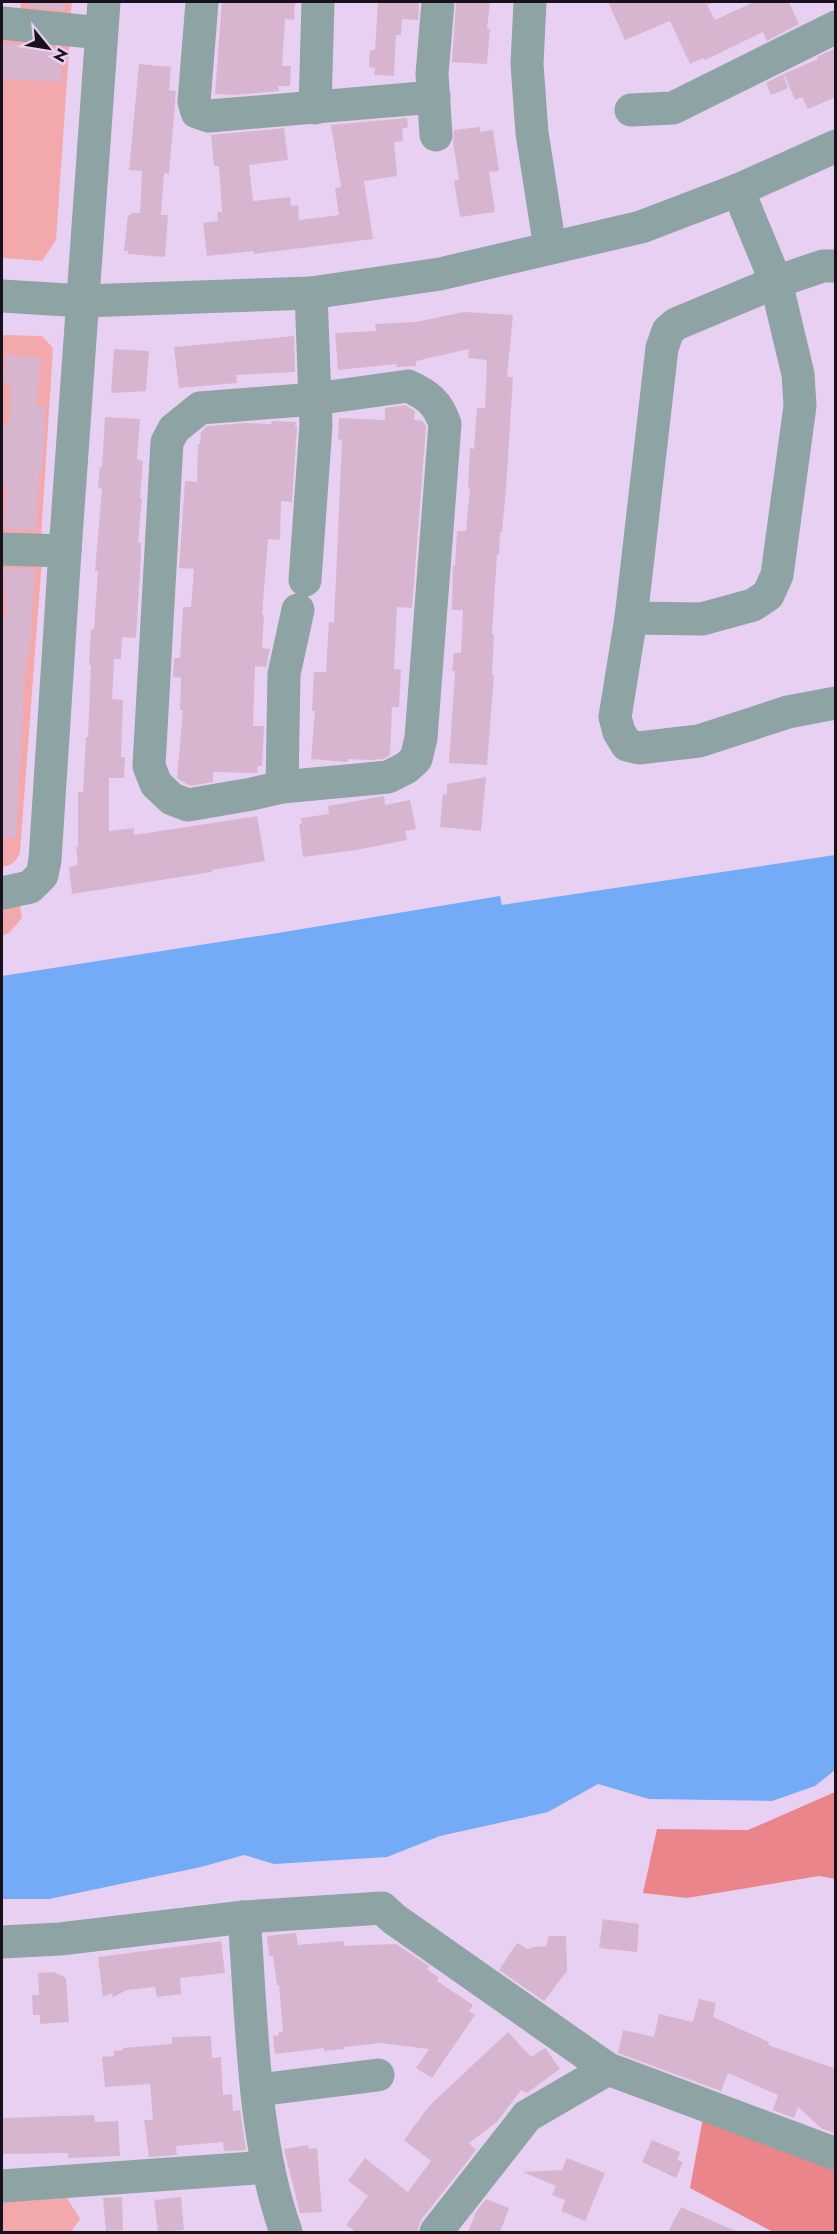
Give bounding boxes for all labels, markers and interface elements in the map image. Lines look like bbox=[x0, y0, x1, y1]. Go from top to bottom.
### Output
north arrow bbox=[18, 18, 78, 78]
text: N bbox=[47, 44, 74, 67]

